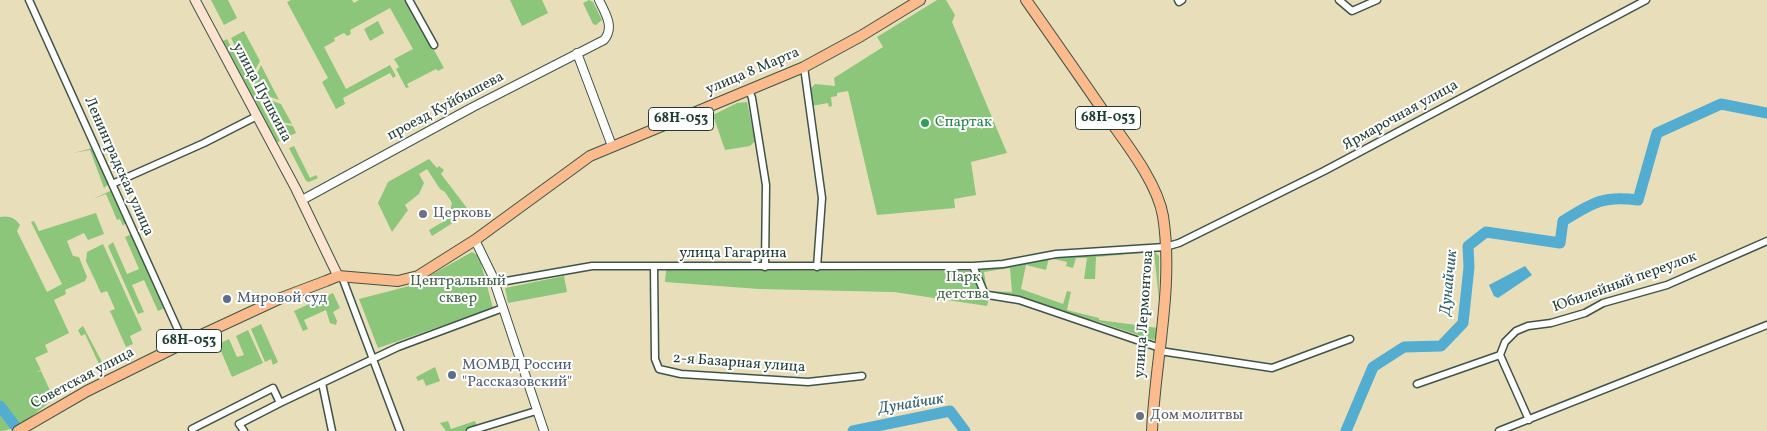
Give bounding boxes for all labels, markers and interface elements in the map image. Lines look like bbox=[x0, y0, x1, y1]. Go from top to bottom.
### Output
street label: улица Пушкина bbox=[227, 40, 295, 146]
street label: улица 8 Марта bbox=[704, 44, 802, 100]
street label: проезд Куйбышева bbox=[384, 69, 508, 145]
street label: Ярмарочная улица bbox=[1340, 77, 1462, 155]
street label: Ленинградская улица bbox=[79, 95, 157, 239]
road number: 68Н-053 bbox=[1076, 106, 1140, 130]
road number: 68Н-053 bbox=[648, 108, 714, 130]
place label: Спартак bbox=[935, 114, 992, 132]
marker: Спартак bbox=[919, 117, 931, 129]
place label: Церковь bbox=[433, 205, 491, 223]
marker: Церковь bbox=[417, 208, 429, 220]
street label: улица Гагарина bbox=[679, 245, 787, 263]
street label: улица Лермонтова bbox=[1132, 249, 1158, 379]
water label: Дунайчик bbox=[1437, 249, 1463, 317]
street label: Юбилейный переулок bbox=[1551, 249, 1699, 317]
park label: Парк детства bbox=[937, 269, 989, 304]
park label: Центральный сквер bbox=[410, 273, 506, 308]
place label: Мировой суд bbox=[237, 290, 327, 308]
marker: Мировой суд bbox=[221, 293, 233, 305]
road number: 68Н-053 bbox=[156, 330, 222, 352]
street label: Советская улица bbox=[28, 344, 138, 414]
street label: 2-я Базарная улица bbox=[672, 350, 806, 378]
place label: МОМВД России "Рассказовский" bbox=[462, 357, 572, 392]
marker: МОМВД России "Рассказовский" bbox=[446, 369, 458, 381]
water label: Дунайчик bbox=[877, 390, 945, 420]
place label: Дом молитвы bbox=[1150, 407, 1243, 425]
marker: Дом молитвы bbox=[1134, 410, 1146, 422]

